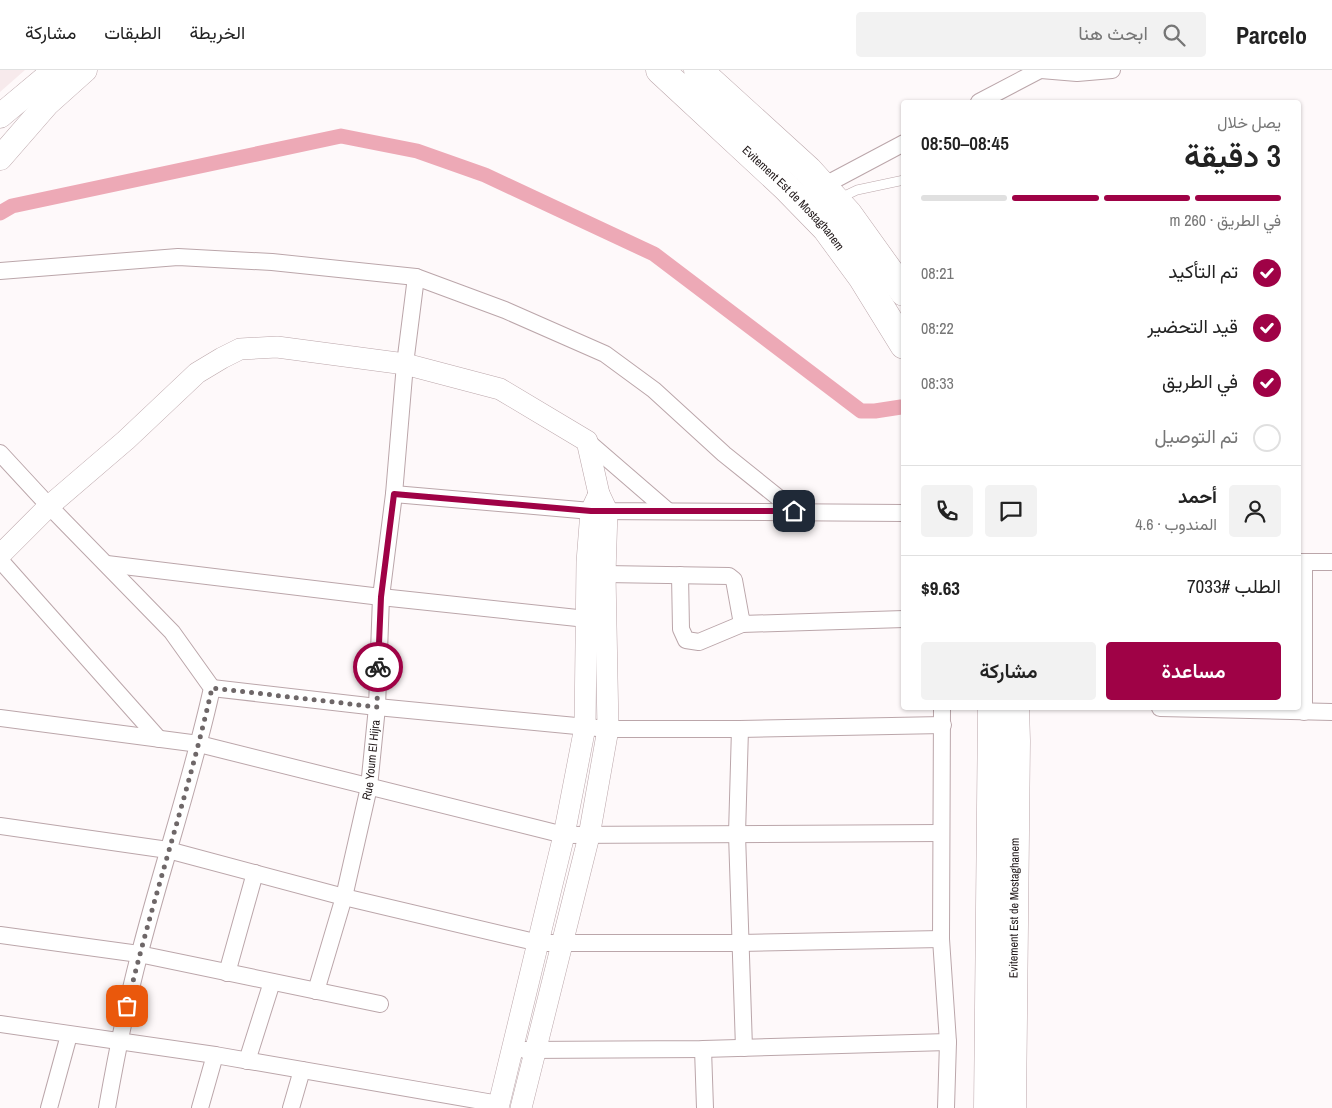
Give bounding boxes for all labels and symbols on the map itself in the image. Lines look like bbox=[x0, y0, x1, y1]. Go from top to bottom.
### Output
street label: Evitement Est de Mostaghanem bbox=[739, 142, 848, 254]
pin bbox=[773, 490, 815, 532]
courier bbox=[353, 642, 403, 692]
street label: Rue Youm El Hijra bbox=[358, 719, 384, 802]
street label: Evitement Est de Mostaghanem bbox=[1005, 838, 1023, 978]
pin bbox=[106, 985, 148, 1027]

